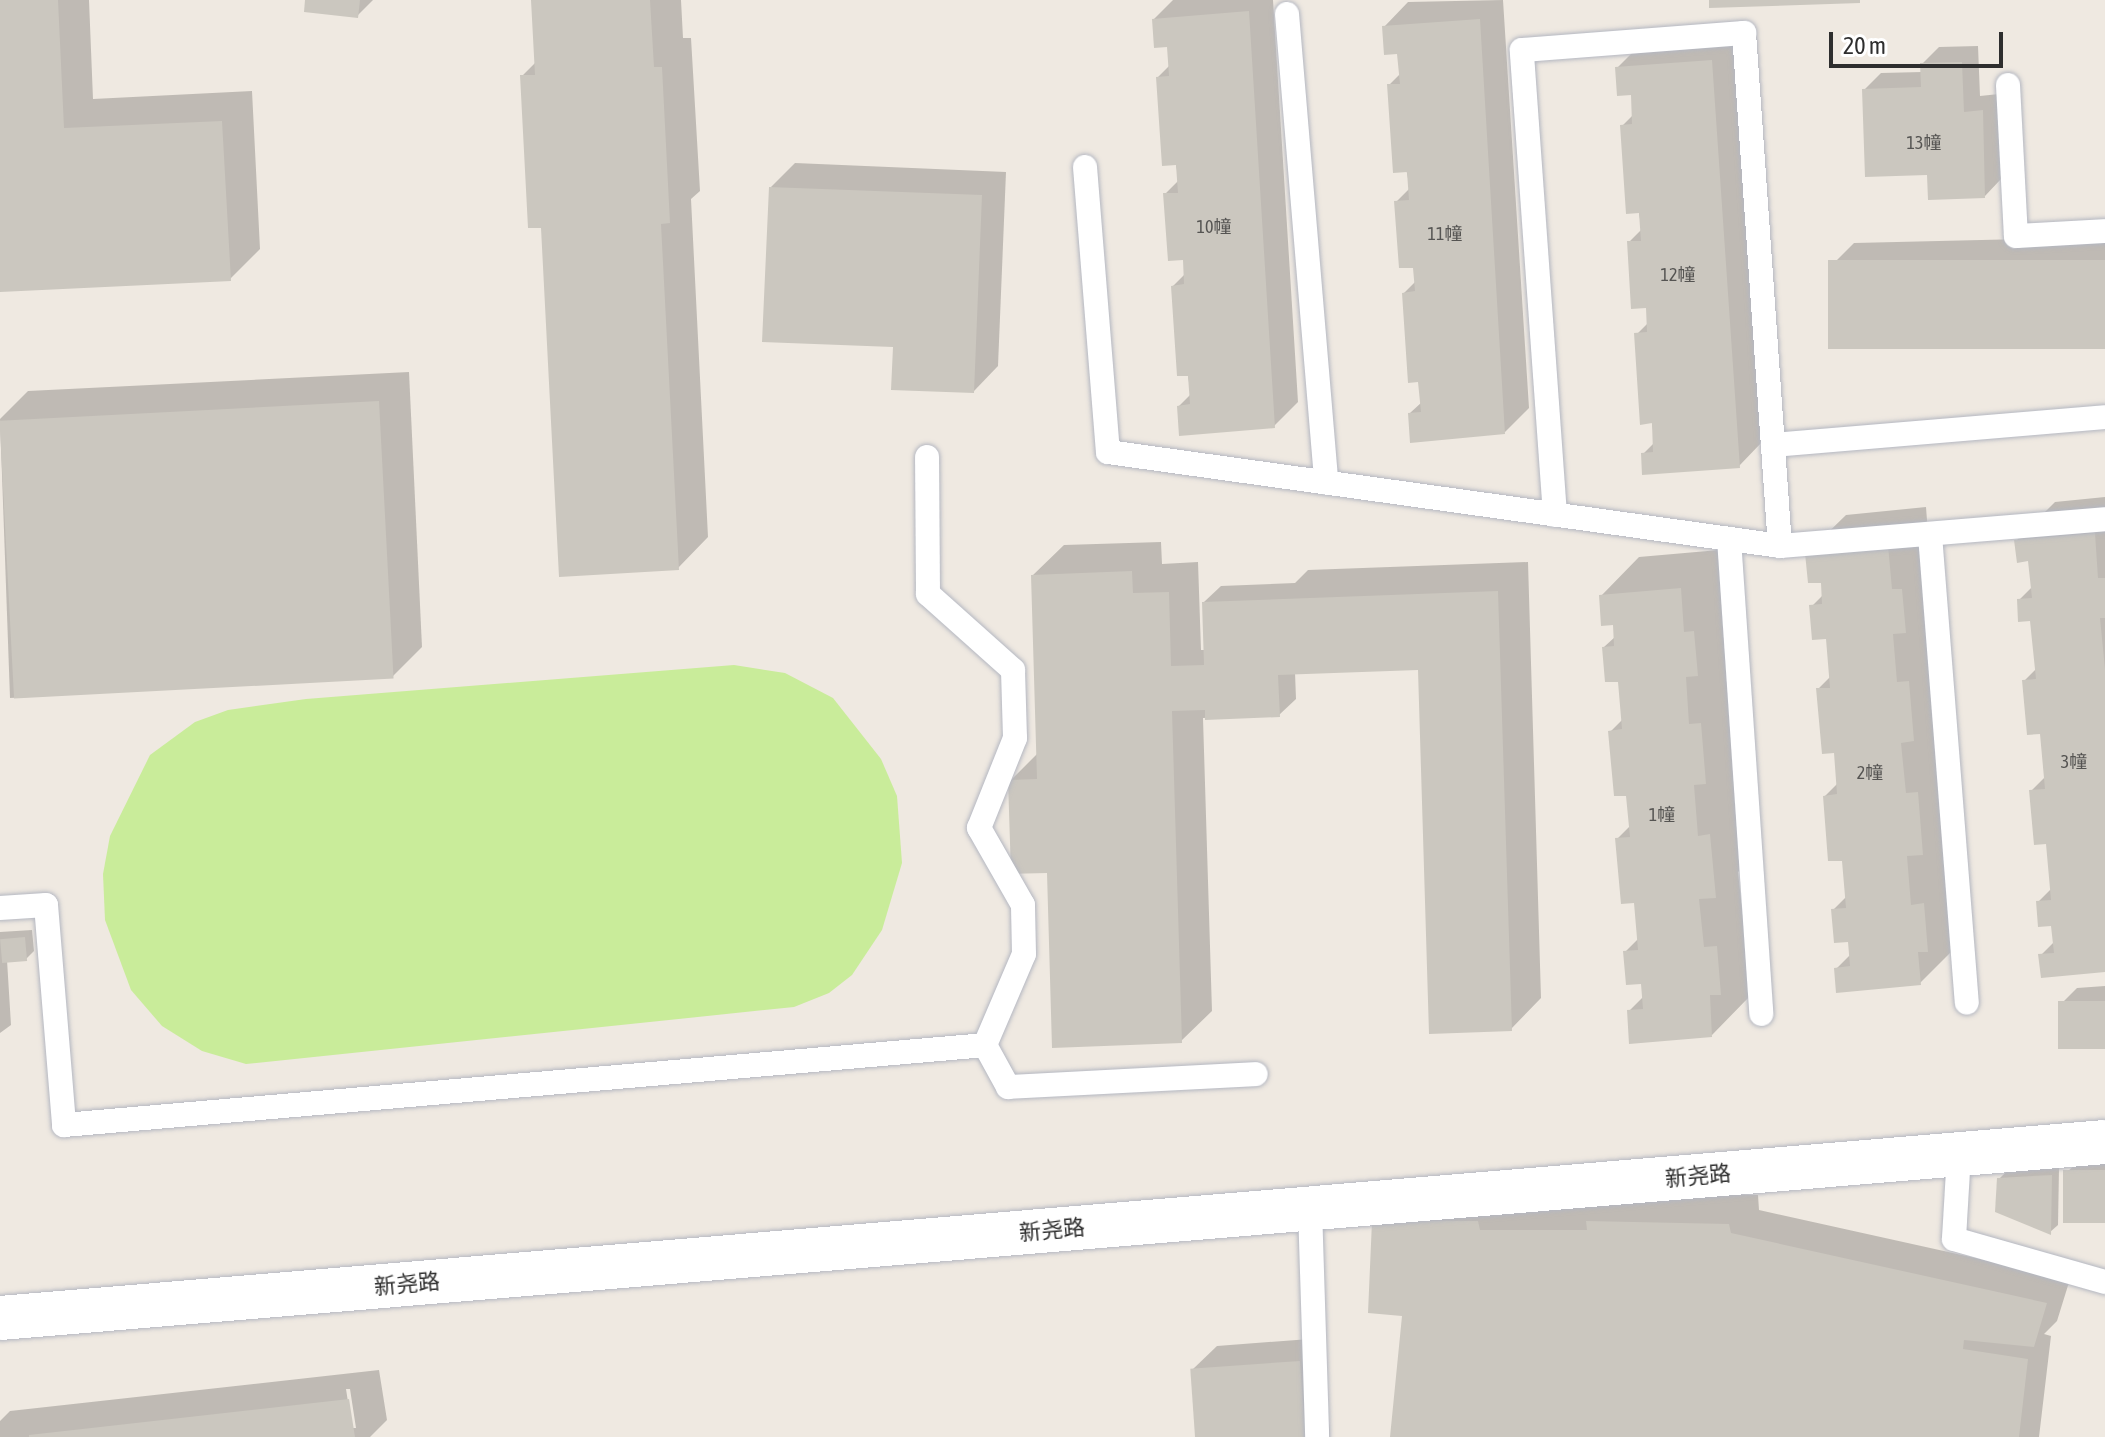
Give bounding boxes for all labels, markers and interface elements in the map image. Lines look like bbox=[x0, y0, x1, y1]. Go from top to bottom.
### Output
scale bar bbox=[1833, 16, 2007, 66]
text: 20 m bbox=[1843, 32, 1886, 59]
house number: 13幢 bbox=[1907, 132, 1941, 154]
house number: 10幢 bbox=[1197, 216, 1231, 238]
house number: 11幢 bbox=[1428, 223, 1462, 245]
house number: 12幢 bbox=[1661, 264, 1695, 286]
house number: 3幢 bbox=[2061, 751, 2087, 773]
house number: 2幢 bbox=[1857, 762, 1883, 784]
house number: 1幢 bbox=[1649, 804, 1675, 826]
street label: 新尧路 bbox=[1664, 1160, 1732, 1192]
street label: 新尧路 bbox=[1018, 1214, 1086, 1246]
street label: 新尧路 bbox=[373, 1268, 441, 1300]

